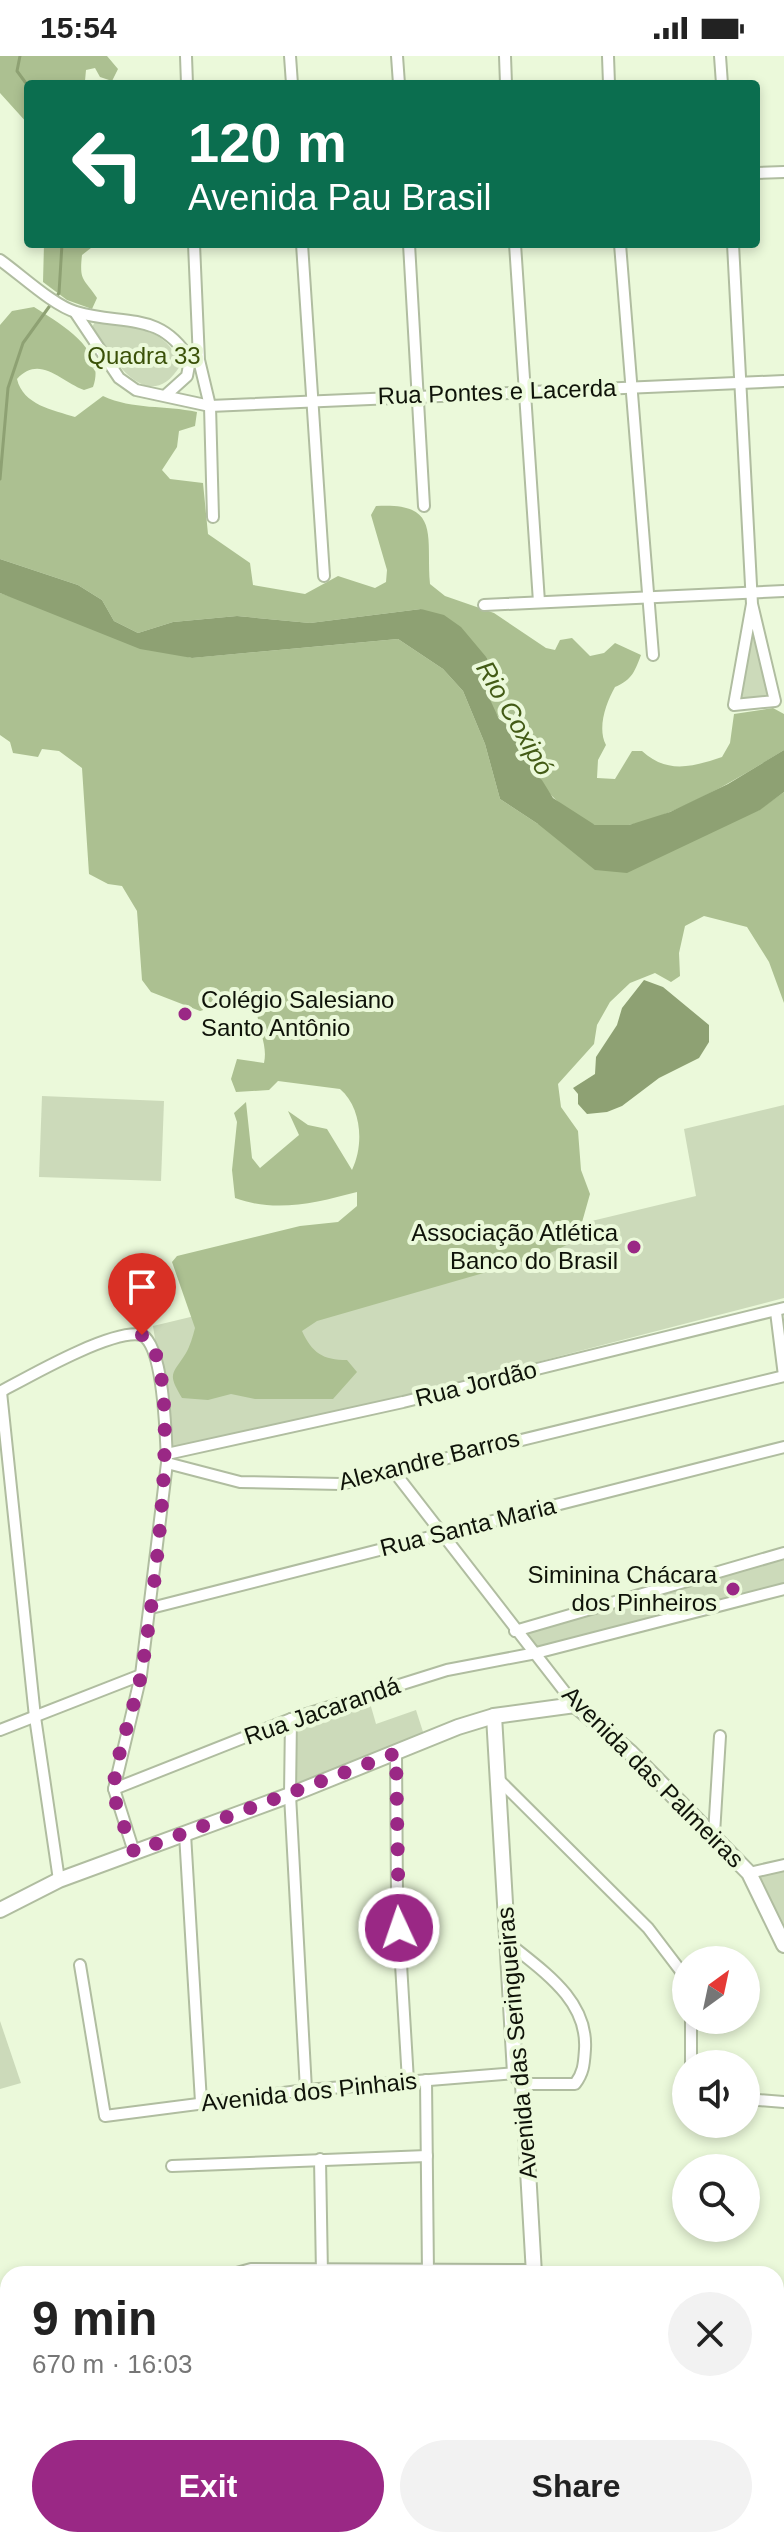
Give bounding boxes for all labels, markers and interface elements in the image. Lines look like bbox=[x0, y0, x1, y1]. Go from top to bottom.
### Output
text: 15:54 bbox=[40, 11, 117, 44]
text: 120 m bbox=[188, 111, 347, 174]
icon: left bbox=[56, 112, 160, 216]
text: Avenida Pau Brasil bbox=[188, 177, 492, 218]
park label: Quadra 33 bbox=[87, 342, 201, 369]
street label: Rua Pontes e Lacerda bbox=[377, 374, 617, 409]
water label: Rio Coxipó bbox=[470, 655, 560, 781]
place label: Colégio Salesiano Santo Antônio bbox=[201, 986, 394, 1041]
marker: Colégio Salesiano Santo Antônio bbox=[176, 1005, 194, 1023]
place label: Associação Atlética Banco do Brasil bbox=[411, 1219, 619, 1274]
marker: Associação Atlética Banco do Brasil bbox=[625, 1238, 643, 1256]
pin bbox=[108, 1253, 176, 1335]
icon: arrive bbox=[120, 1265, 164, 1309]
street label: Rua Jordão bbox=[412, 1355, 539, 1412]
street label: Alexandre Barros bbox=[336, 1424, 522, 1495]
street label: Rua Santa Maria bbox=[377, 1491, 559, 1561]
place label: Siminina Chácara dos Pinheiros bbox=[528, 1561, 718, 1616]
marker: Siminina Chácara dos Pinheiros bbox=[724, 1580, 742, 1598]
street label: Rua Jacarandá bbox=[240, 1671, 404, 1750]
street label: Avenida das Palmeiras bbox=[557, 1680, 750, 1873]
position arrow bbox=[357, 1886, 441, 1970]
street label: Avenida das Seringueiras bbox=[491, 1906, 542, 2180]
north arrow bbox=[672, 1946, 760, 2034]
map controls bbox=[672, 1946, 760, 2242]
button: sound bbox=[672, 2050, 760, 2138]
street label: Avenida dos Pinhais bbox=[200, 2067, 418, 2116]
button: search bbox=[672, 2154, 760, 2242]
text: 9 min bbox=[32, 2292, 157, 2345]
button: close bbox=[668, 2292, 752, 2376]
text: 670 m · 16:03 bbox=[32, 2349, 192, 2379]
button: Exit bbox=[32, 2440, 384, 2532]
button: Share bbox=[400, 2440, 752, 2532]

